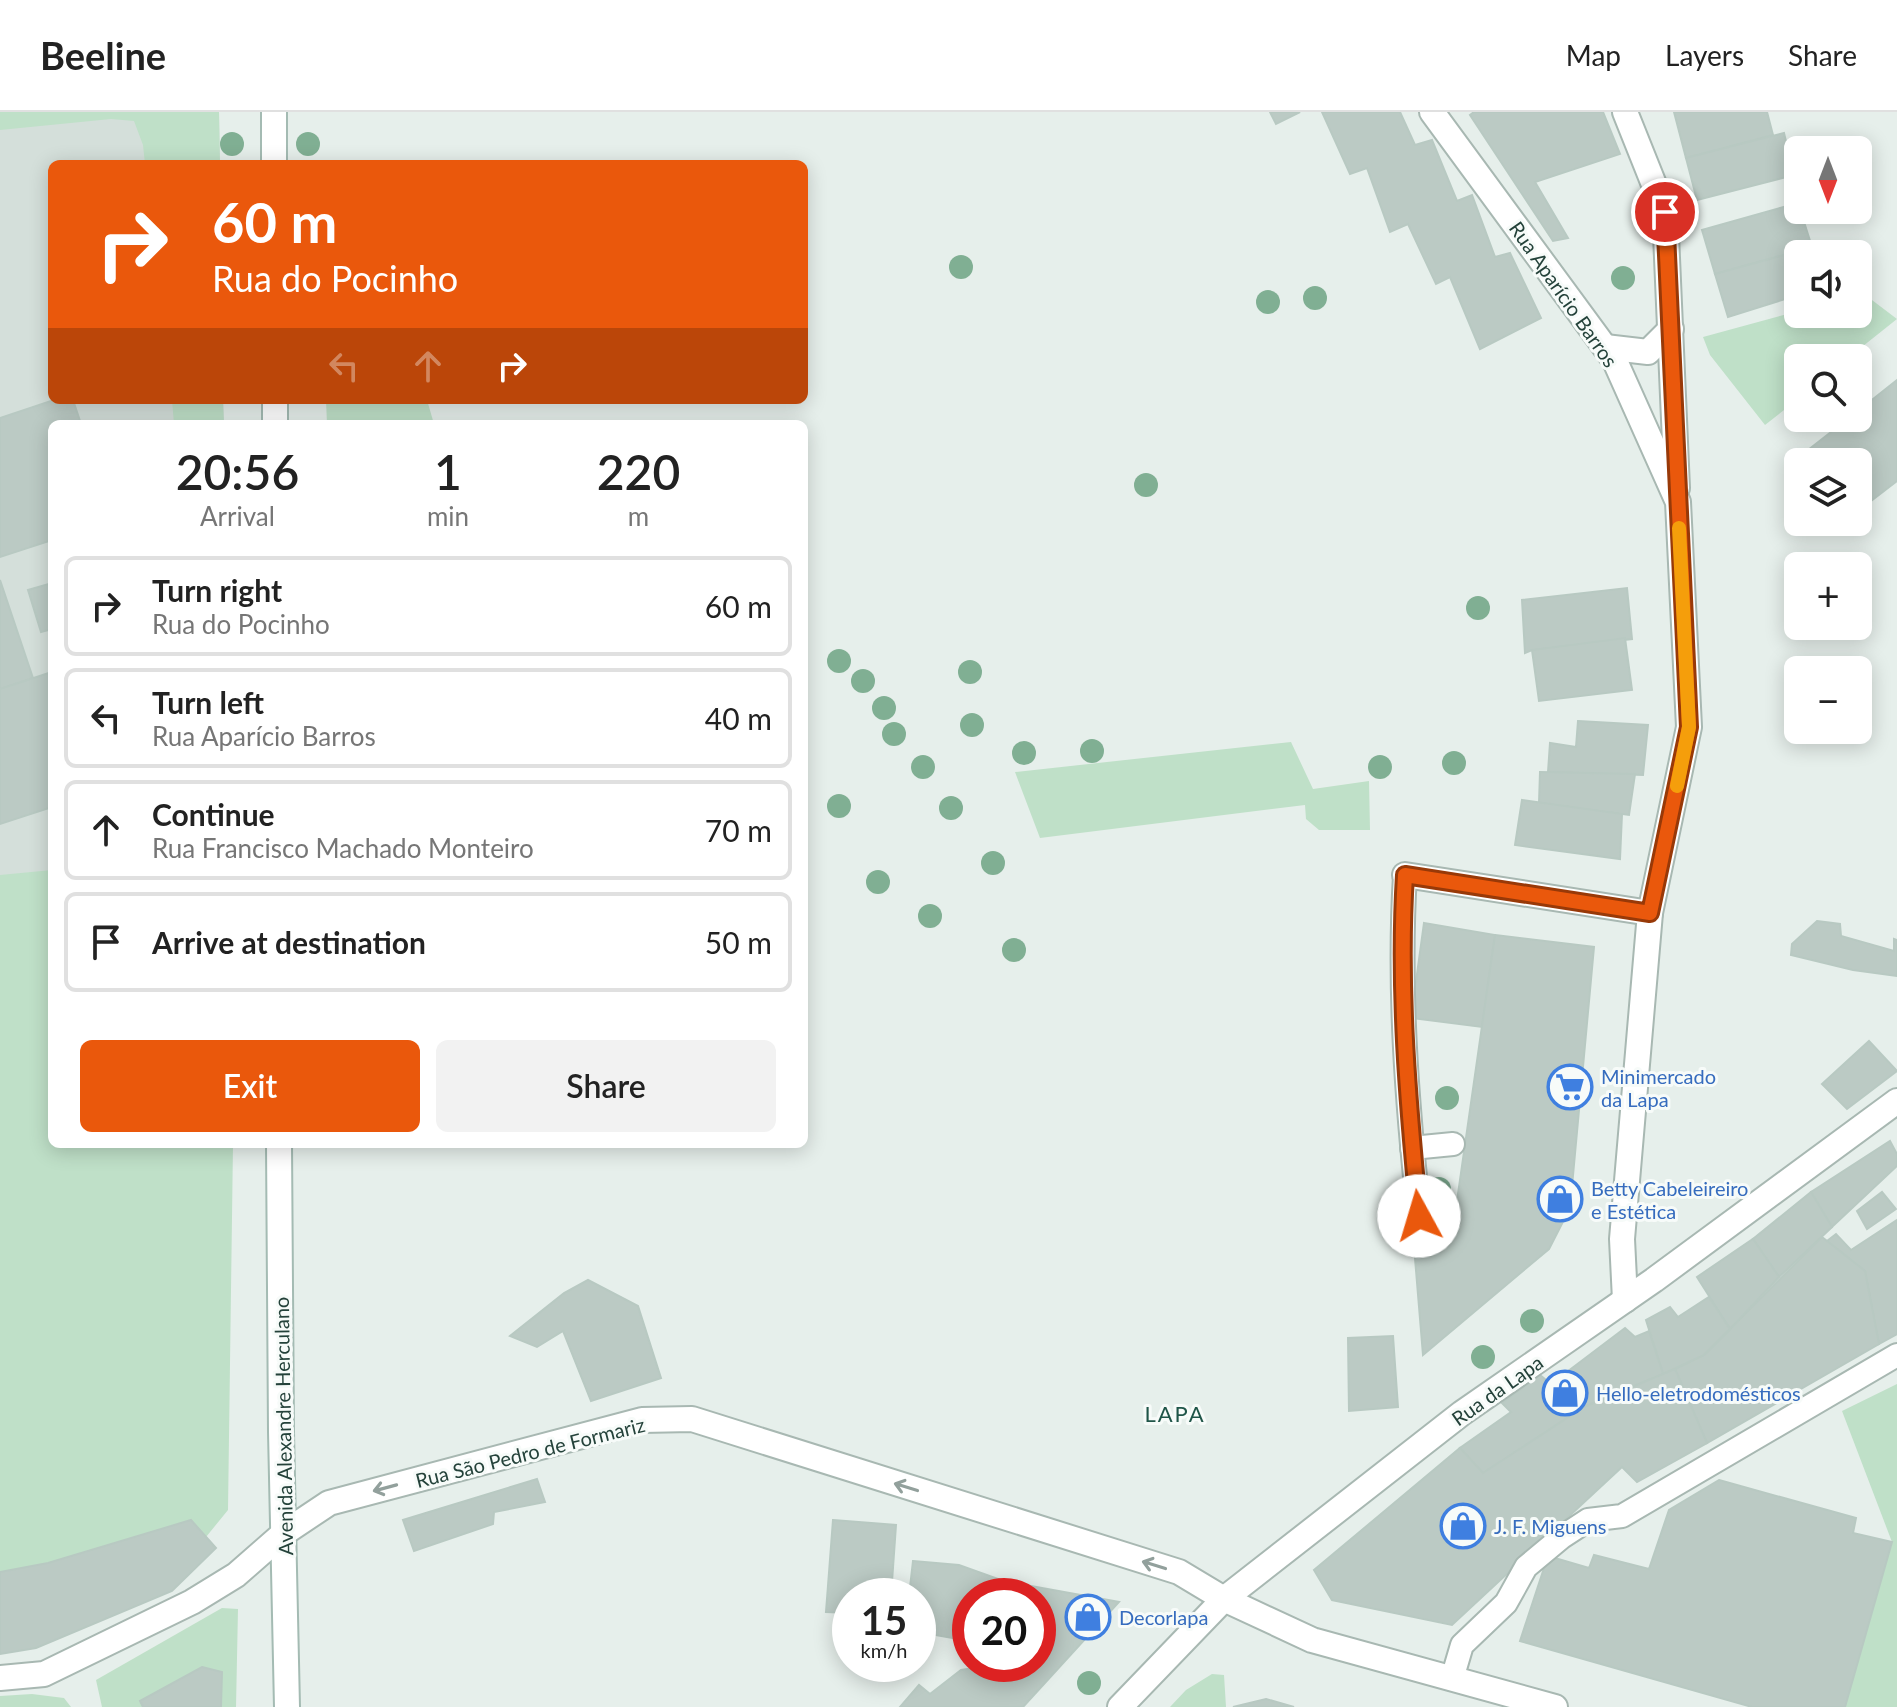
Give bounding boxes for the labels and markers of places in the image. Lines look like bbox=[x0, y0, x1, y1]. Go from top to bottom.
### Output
pin bbox=[1631, 178, 1699, 246]
supermarket icon: Minimercado da Lapa bbox=[1546, 1063, 1594, 1111]
place label: Minimercado da Lapa bbox=[1601, 1064, 1716, 1111]
shop icon: Betty Cabeleireiro e Estética bbox=[1536, 1175, 1584, 1223]
place label: Betty Cabeleireiro e Estética bbox=[1591, 1176, 1748, 1223]
shop icon: Hello-eletrodomésticos bbox=[1541, 1369, 1589, 1417]
place label: Hello-eletrodomésticos bbox=[1596, 1381, 1801, 1405]
shop icon: J. F. Miguens bbox=[1439, 1502, 1487, 1550]
place label: J. F. Miguens bbox=[1494, 1514, 1607, 1538]
shop icon: Decorlapa bbox=[1064, 1593, 1112, 1641]
place label: Decorlapa bbox=[1119, 1605, 1208, 1629]

